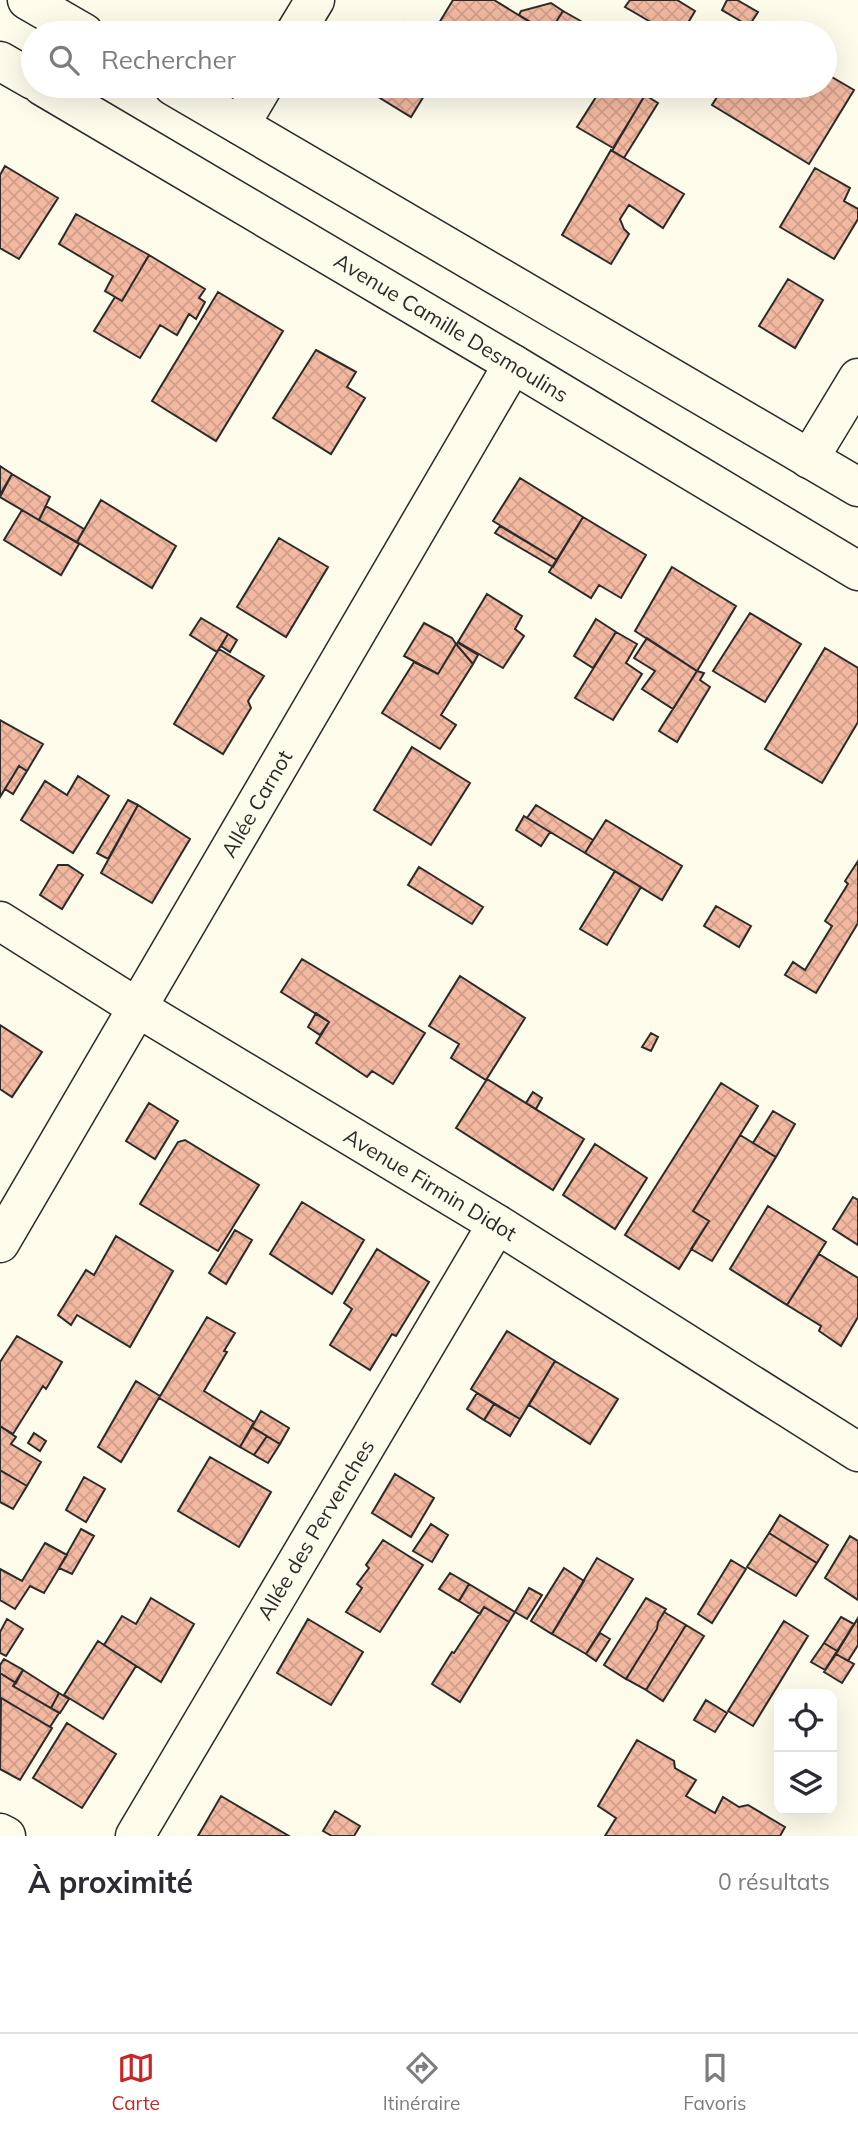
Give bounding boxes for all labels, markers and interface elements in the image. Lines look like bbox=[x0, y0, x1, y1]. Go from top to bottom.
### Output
search box bbox=[21, 21, 837, 98]
icon: search bbox=[45, 41, 83, 79]
text: Rechercher bbox=[101, 43, 236, 76]
street label: Avenue Camille Desmoulins bbox=[330, 247, 573, 407]
street label: Allée Carnot bbox=[215, 745, 297, 862]
street label: Avenue Firmin Didot bbox=[339, 1122, 522, 1246]
street label: Allée des Pervenches bbox=[251, 1435, 379, 1624]
map controls bbox=[774, 1689, 837, 1815]
button: locate bbox=[774, 1689, 837, 1752]
button: layers bbox=[774, 1752, 837, 1815]
text: À proximité bbox=[28, 1863, 193, 1901]
text: 0 résultats bbox=[718, 1867, 830, 1896]
tab: Carte bbox=[111, 2049, 160, 2115]
tab: Itinéraire bbox=[383, 2049, 460, 2115]
tab: Favoris bbox=[683, 2049, 746, 2115]

